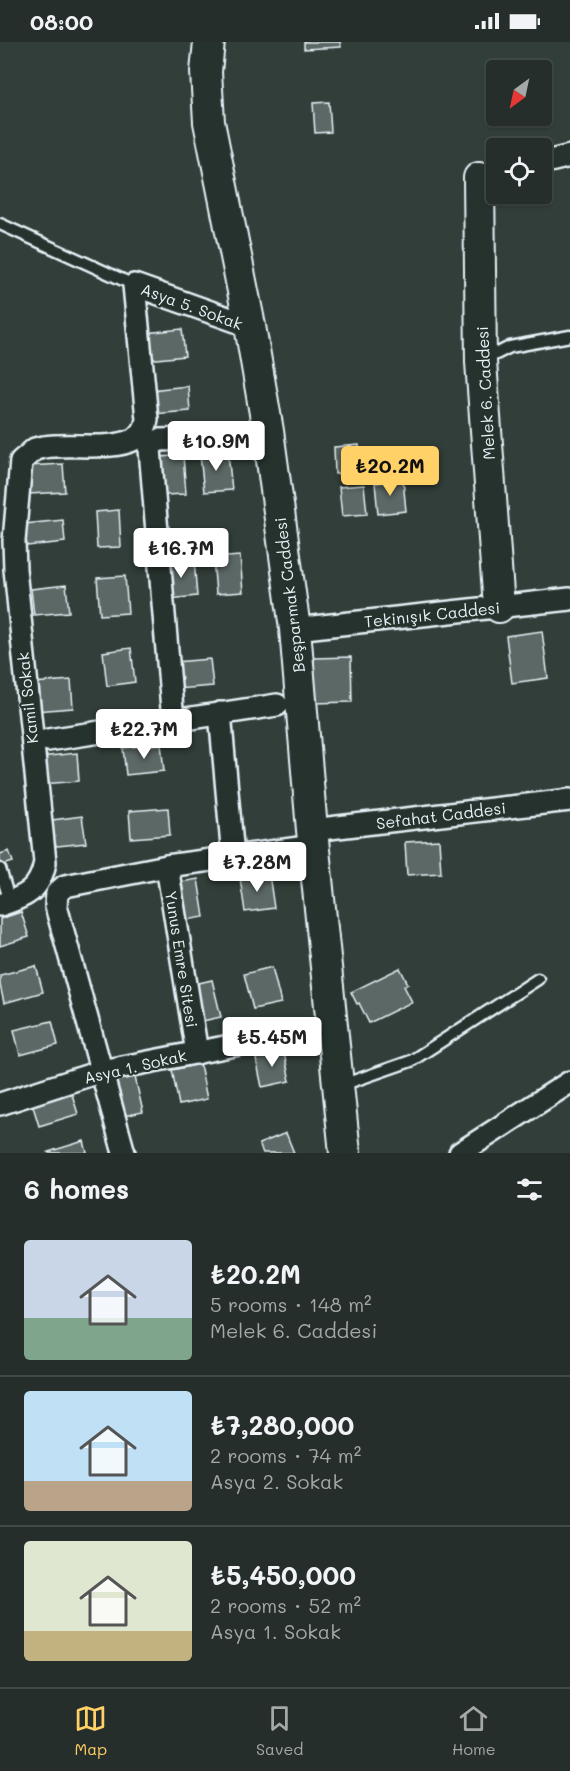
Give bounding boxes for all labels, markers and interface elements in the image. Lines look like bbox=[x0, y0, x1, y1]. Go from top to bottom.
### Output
text: 08:00 bbox=[30, 7, 93, 36]
north arrow bbox=[486, 60, 552, 126]
map controls bbox=[486, 60, 552, 204]
button: locate bbox=[486, 138, 552, 204]
street label: Asya 5. Sokak bbox=[138, 278, 246, 334]
street label: Melek 6. Caddesi bbox=[471, 326, 499, 460]
pin: ₺10.9M bbox=[167, 421, 265, 472]
text: ₺10.9M bbox=[182, 427, 250, 453]
pin: ₺20.2M bbox=[341, 446, 439, 497]
text: ₺20.2M bbox=[355, 452, 425, 478]
street label: Beşparmak Caddesi bbox=[269, 516, 309, 674]
pin: ₺16.7M bbox=[132, 528, 230, 579]
text: ₺16.7M bbox=[148, 534, 214, 560]
street label: Tekinışık Caddesi bbox=[363, 596, 501, 632]
street label: Kamil Sokak bbox=[12, 651, 42, 745]
pin: ₺22.7M bbox=[95, 709, 193, 760]
text: ₺22.7M bbox=[110, 715, 178, 741]
street label: Sefahat Caddesi bbox=[375, 797, 507, 833]
pin: ₺7.28M bbox=[208, 842, 306, 893]
text: ₺7.28M bbox=[222, 848, 292, 874]
street label: Yunus Emre Sitesi bbox=[161, 889, 203, 1029]
pin: ₺5.45M bbox=[223, 1017, 321, 1068]
text: ₺5.45M bbox=[237, 1023, 307, 1049]
street label: Asya 1. Sokak bbox=[82, 1044, 188, 1088]
text: 6 homes bbox=[24, 1172, 129, 1206]
icon: filters bbox=[513, 1173, 546, 1206]
text: ₺20.2M bbox=[210, 1257, 301, 1291]
icon: home bbox=[72, 1264, 144, 1336]
text: 5 rooms · 148 m² bbox=[210, 1291, 372, 1317]
text: Melek 6. Caddesi bbox=[210, 1317, 377, 1343]
text: ₺7,280,000 bbox=[210, 1408, 354, 1442]
icon: home bbox=[72, 1415, 144, 1487]
text: 2 rooms · 74 m² bbox=[210, 1442, 361, 1468]
text: Asya 2. Sokak bbox=[210, 1468, 343, 1494]
text: ₺5,450,000 bbox=[210, 1558, 356, 1592]
icon: home bbox=[72, 1565, 144, 1637]
text: 2 rooms · 52 m² bbox=[210, 1592, 361, 1618]
text: Asya 1. Sokak bbox=[210, 1618, 341, 1644]
tab: Map bbox=[74, 1702, 107, 1759]
tab: Saved bbox=[256, 1702, 303, 1759]
tab: Home bbox=[452, 1702, 496, 1759]

